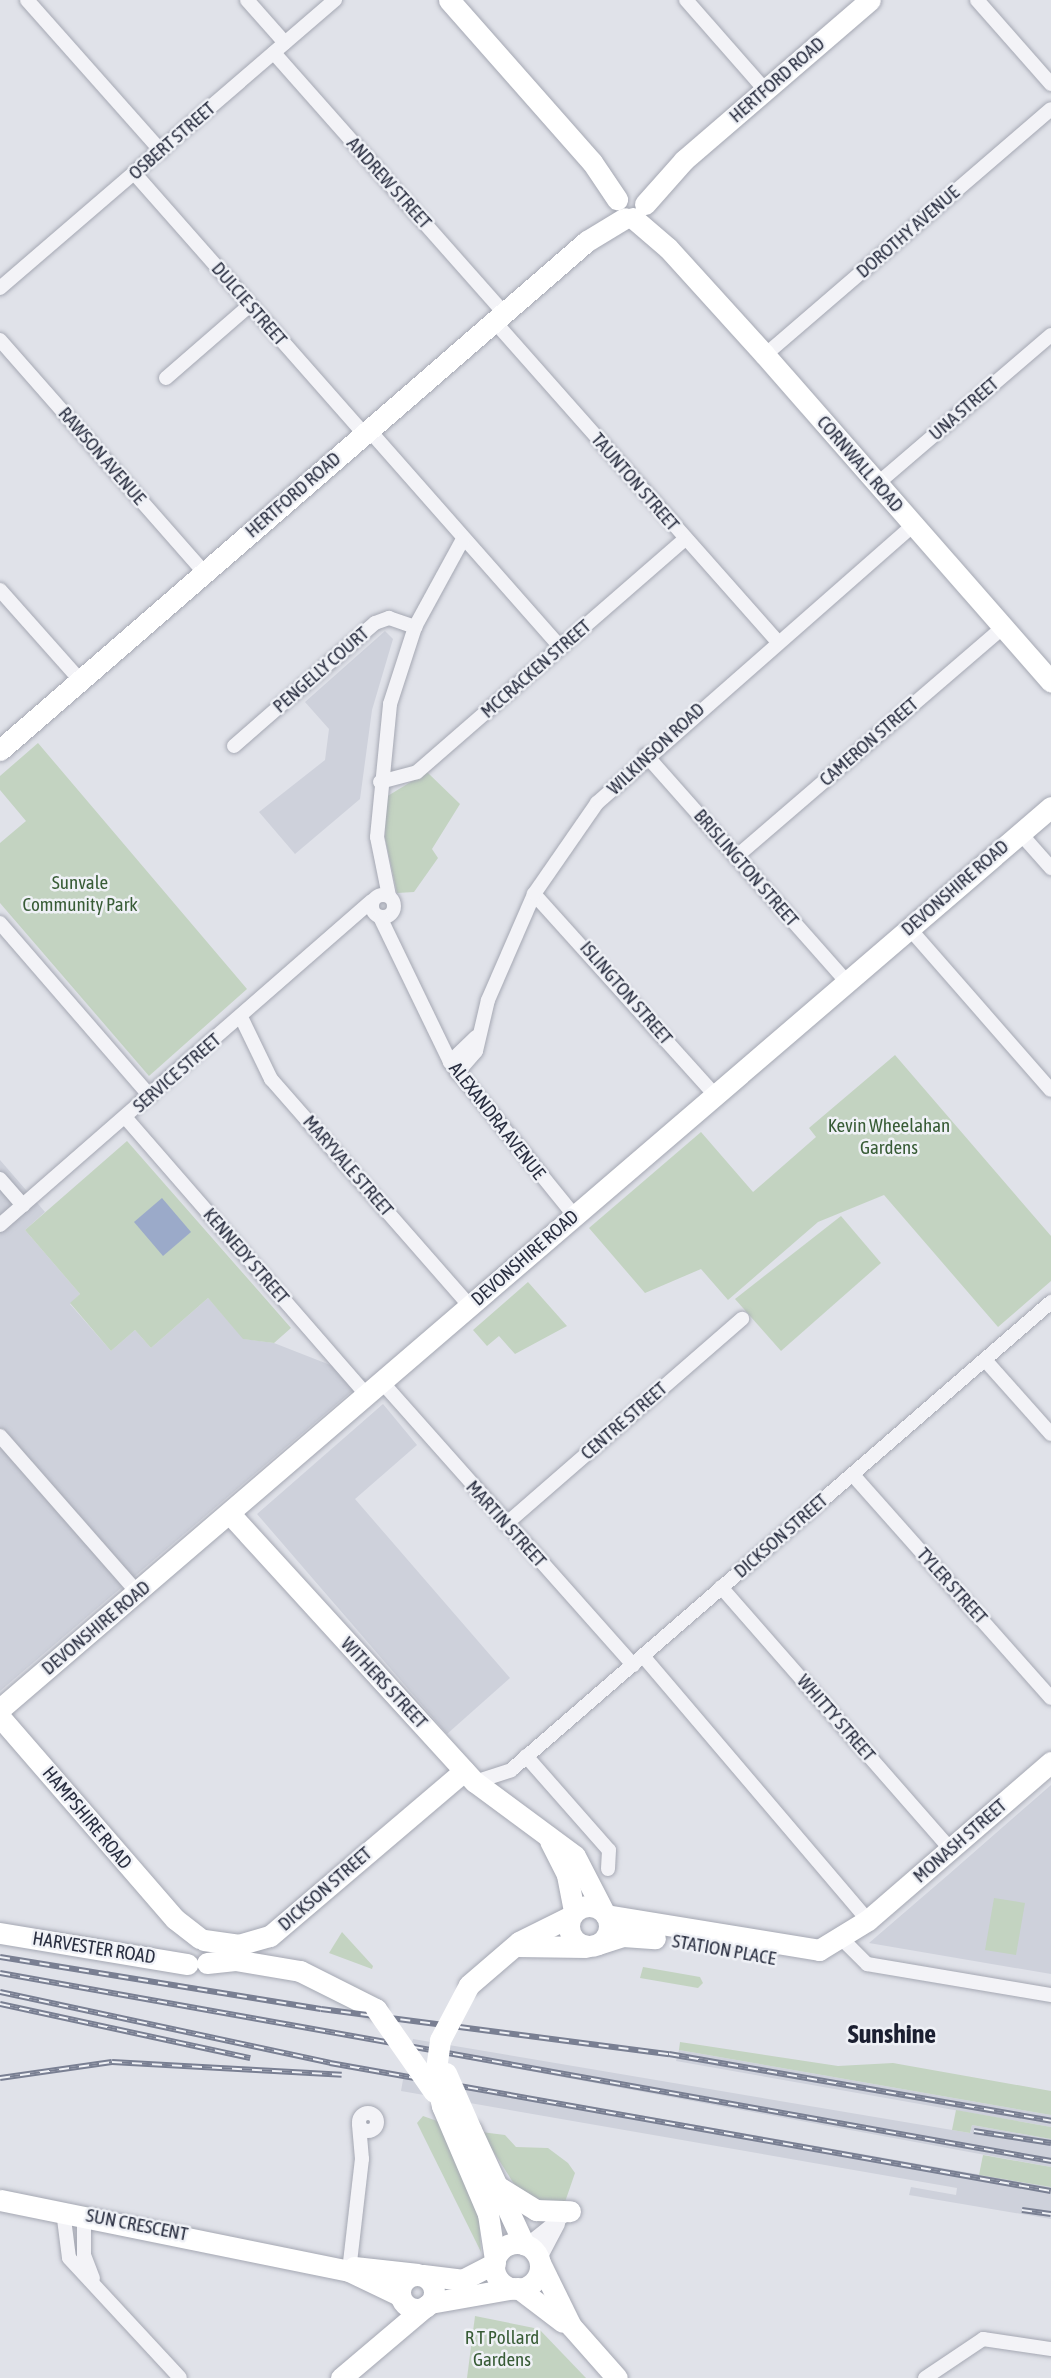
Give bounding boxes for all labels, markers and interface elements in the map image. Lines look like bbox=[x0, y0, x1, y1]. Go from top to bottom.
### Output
street label: HERTFORD ROAD bbox=[725, 32, 829, 128]
street label: OSBERT STREET bbox=[124, 97, 220, 185]
street label: ANDREW STREET bbox=[342, 132, 436, 234]
street label: DOROTHY AVENUE bbox=[852, 181, 964, 283]
street label: DULCIE STREET bbox=[207, 258, 291, 350]
street label: UNA STREET bbox=[925, 373, 1003, 445]
street label: RAWSON AVENUE bbox=[53, 403, 151, 509]
street label: CORNWALL ROAD bbox=[812, 411, 908, 517]
street label: TAUNTON STREET bbox=[586, 428, 684, 536]
street label: HERTFORD ROAD bbox=[241, 447, 345, 543]
street label: MCCRACKEN STREET bbox=[476, 615, 596, 723]
street label: PENGELLY COURT bbox=[268, 622, 374, 718]
street label: CAMERON STREET bbox=[815, 693, 923, 791]
street label: WILKINSON ROAD bbox=[603, 698, 709, 800]
street label: BRISLINGTON STREET bbox=[689, 805, 803, 931]
street label: DEVONSHIRE ROAD bbox=[897, 835, 1013, 941]
park label: Sunvale Community Park bbox=[22, 872, 138, 916]
street label: ISLINGTON STREET bbox=[575, 937, 677, 1049]
street label: SERVICE STREET bbox=[128, 1029, 226, 1117]
street label: ALEXANDRA AVENUE bbox=[444, 1058, 550, 1184]
street label: MARYVALE STREET bbox=[298, 1111, 398, 1221]
park label: Kevin Wheelahan Gardens bbox=[828, 1115, 950, 1159]
street label: KENNEDY STREET bbox=[198, 1203, 294, 1309]
street label: DEVONSHIRE ROAD bbox=[467, 1205, 583, 1311]
street label: CENTRE STREET bbox=[576, 1377, 672, 1465]
street label: MARTIN STREET bbox=[461, 1476, 551, 1572]
street label: DICKSON STREET bbox=[730, 1489, 832, 1583]
street label: TYLER STREET bbox=[912, 1543, 992, 1629]
street label: DEVONSHIRE ROAD bbox=[37, 1576, 155, 1680]
street label: WITHERS STREET bbox=[336, 1633, 432, 1733]
street label: WHITTY STREET bbox=[792, 1670, 880, 1766]
street label: HAMPSHIRE ROAD bbox=[38, 1762, 136, 1874]
street label: MONASH STREET bbox=[909, 1794, 1011, 1888]
street label: DICKSON STREET bbox=[274, 1842, 376, 1936]
street label: HARVESTER ROAD bbox=[31, 1927, 157, 1969]
street label: STATION PLACE bbox=[670, 1930, 778, 1970]
district label: Sunshine bbox=[848, 2019, 936, 2051]
street label: SUN CRESCENT bbox=[84, 2204, 190, 2246]
park label: R T Pollard Gardens bbox=[465, 2327, 539, 2371]

